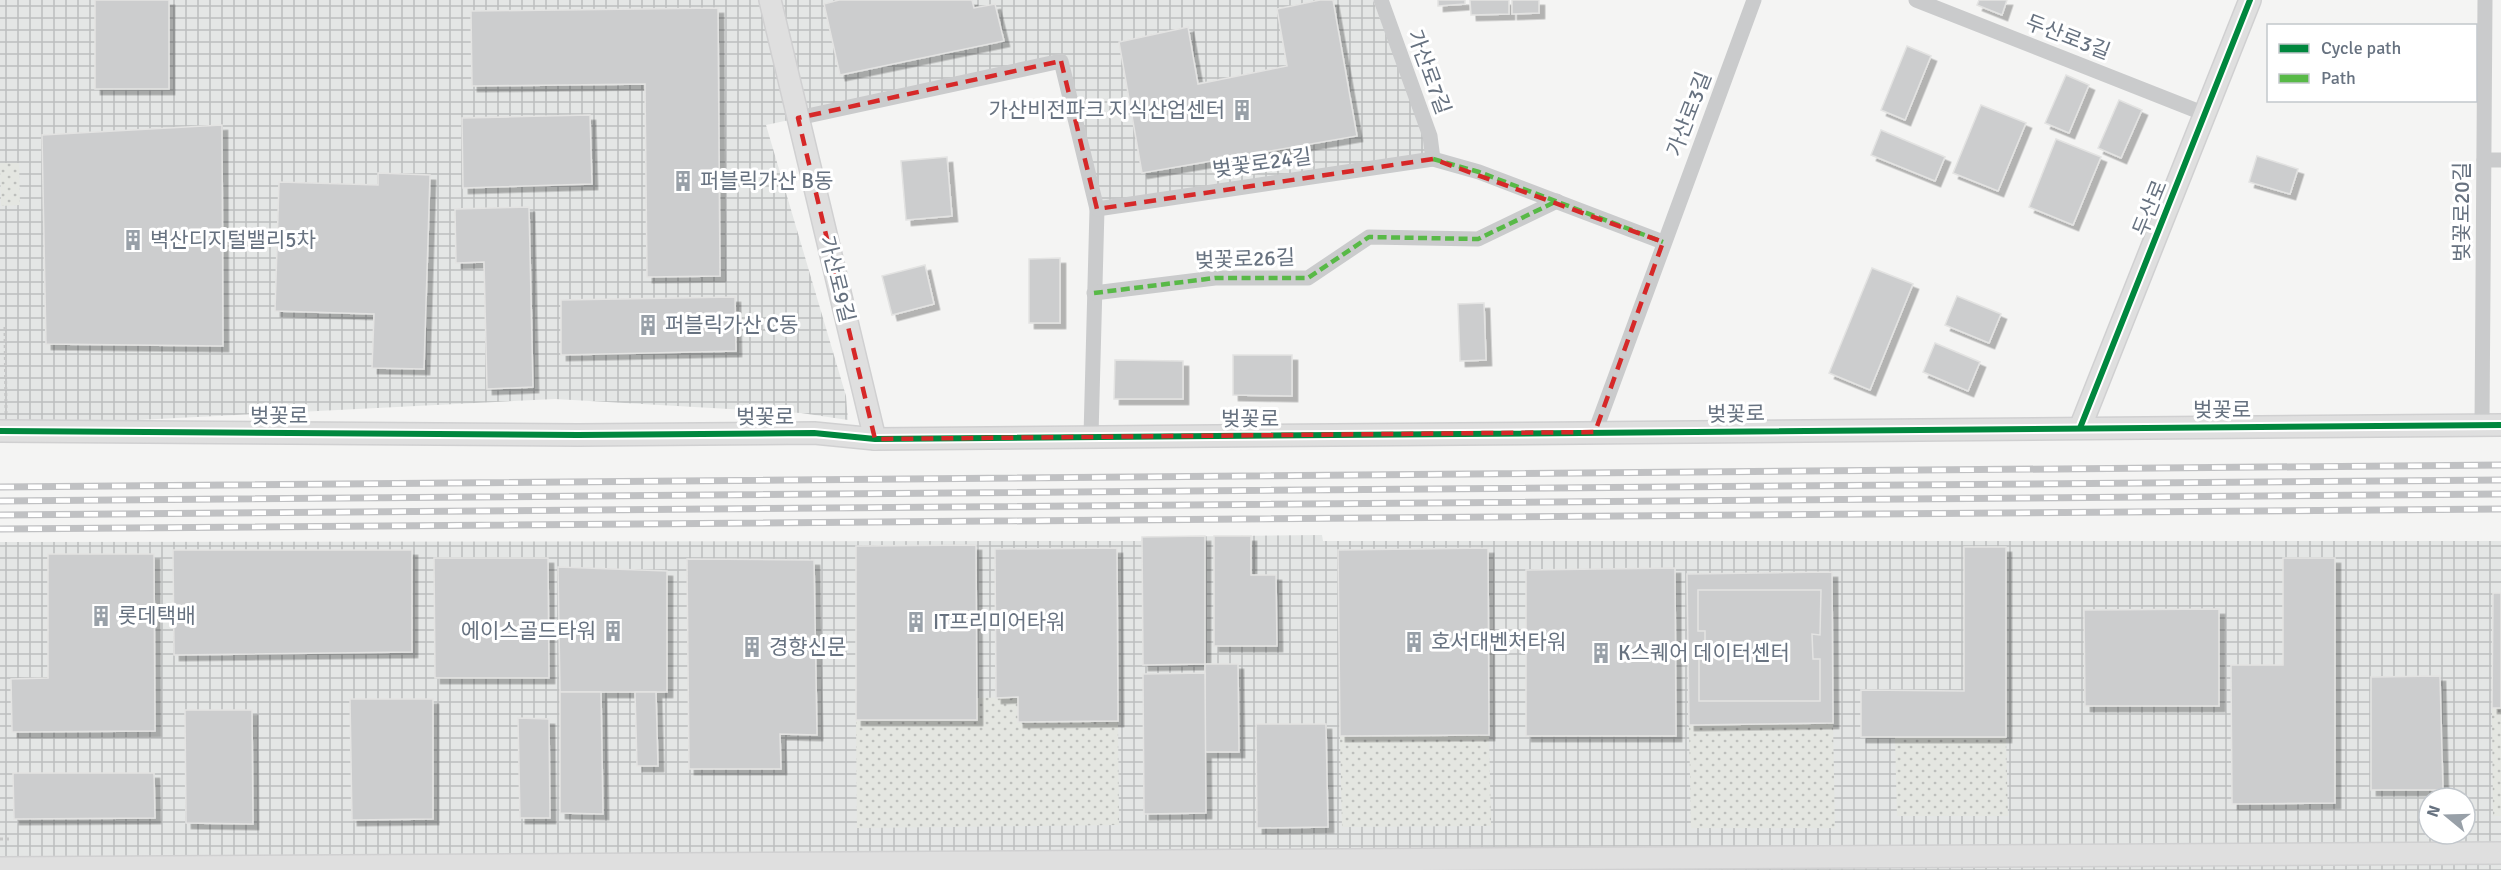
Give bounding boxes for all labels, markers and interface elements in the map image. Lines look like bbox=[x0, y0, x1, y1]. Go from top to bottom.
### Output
street label: 두산로3길 bbox=[2022, 9, 2114, 65]
legend bbox=[2267, 24, 2477, 102]
street label: 가산로7길 bbox=[1402, 26, 1456, 118]
text: Cycle path bbox=[2321, 37, 2401, 59]
text: Path bbox=[2321, 67, 2356, 89]
street label: 가산로3길 bbox=[1661, 68, 1717, 160]
place label: 가산비전파크 지식산업센터 bbox=[989, 97, 1225, 123]
building icon: 가산비전파크 지식산업센터 bbox=[1230, 98, 1254, 122]
street label: 벚꽃로24길 bbox=[1211, 143, 1313, 183]
street label: 벚꽃로20길 bbox=[2449, 162, 2475, 262]
place label: 퍼블릭가산 B동 bbox=[700, 168, 833, 194]
building icon: 퍼블릭가산 B동 bbox=[671, 169, 695, 193]
street label: 두산로 bbox=[2127, 176, 2173, 240]
place label: 벽산디지털밸리5차 bbox=[150, 227, 316, 253]
building icon: 벽산디지털밸리5차 bbox=[121, 228, 145, 252]
street label: 가산로9길 bbox=[814, 233, 860, 325]
street label: 벚꽃로26길 bbox=[1195, 244, 1295, 274]
place label: 퍼블릭가산 C동 bbox=[665, 312, 798, 338]
building icon: 퍼블릭가산 C동 bbox=[636, 313, 660, 337]
street label: 벚꽃로 bbox=[2193, 397, 2251, 423]
street label: 벚꽃로 bbox=[1707, 400, 1765, 428]
street label: 벚꽃로 bbox=[250, 403, 308, 429]
street label: 벚꽃로 bbox=[736, 404, 794, 430]
street label: 벚꽃로 bbox=[1221, 406, 1279, 432]
place label: 롯데택배 bbox=[118, 603, 195, 629]
building icon: 롯데택배 bbox=[89, 604, 113, 628]
place label: IT프리미어타워 bbox=[933, 609, 1065, 635]
building icon: IT프리미어타워 bbox=[904, 610, 928, 634]
place label: 에이스골드타워 bbox=[461, 618, 596, 644]
building icon: 에이스골드타워 bbox=[601, 619, 625, 643]
place label: 호서대벤처타워 bbox=[1431, 629, 1566, 655]
building icon: 호서대벤처타워 bbox=[1402, 630, 1426, 654]
place label: 경향신문 bbox=[769, 634, 846, 660]
building icon: 경향신문 bbox=[740, 635, 764, 659]
place label: K스퀘어 데이터센터 bbox=[1618, 640, 1790, 666]
building icon: K스퀘어 데이터센터 bbox=[1589, 641, 1613, 665]
north arrow bbox=[2417, 786, 2477, 846]
text: N bbox=[2422, 803, 2445, 820]

